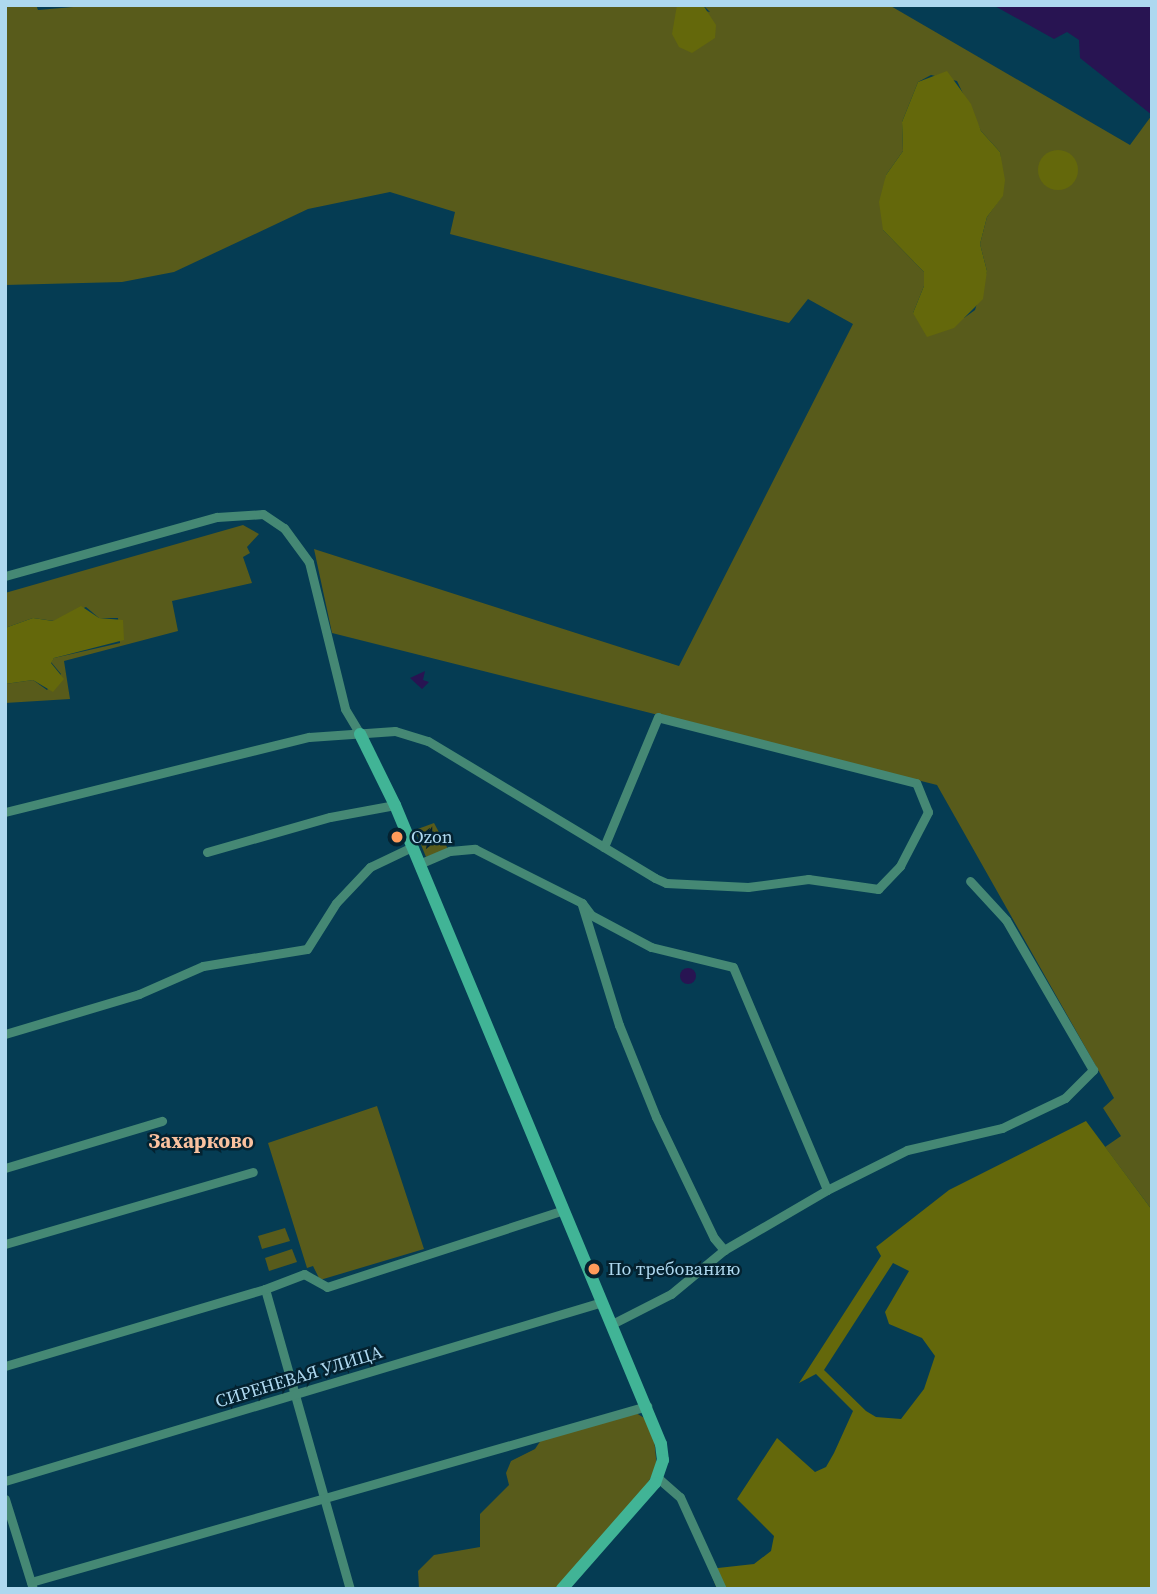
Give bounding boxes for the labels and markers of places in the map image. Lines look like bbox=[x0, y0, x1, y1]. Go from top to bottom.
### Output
place label: Ozon bbox=[411, 826, 453, 848]
marker: Ozon bbox=[389, 829, 405, 845]
place label: По требованию bbox=[608, 1258, 740, 1280]
marker: По требованию bbox=[586, 1261, 602, 1277]

